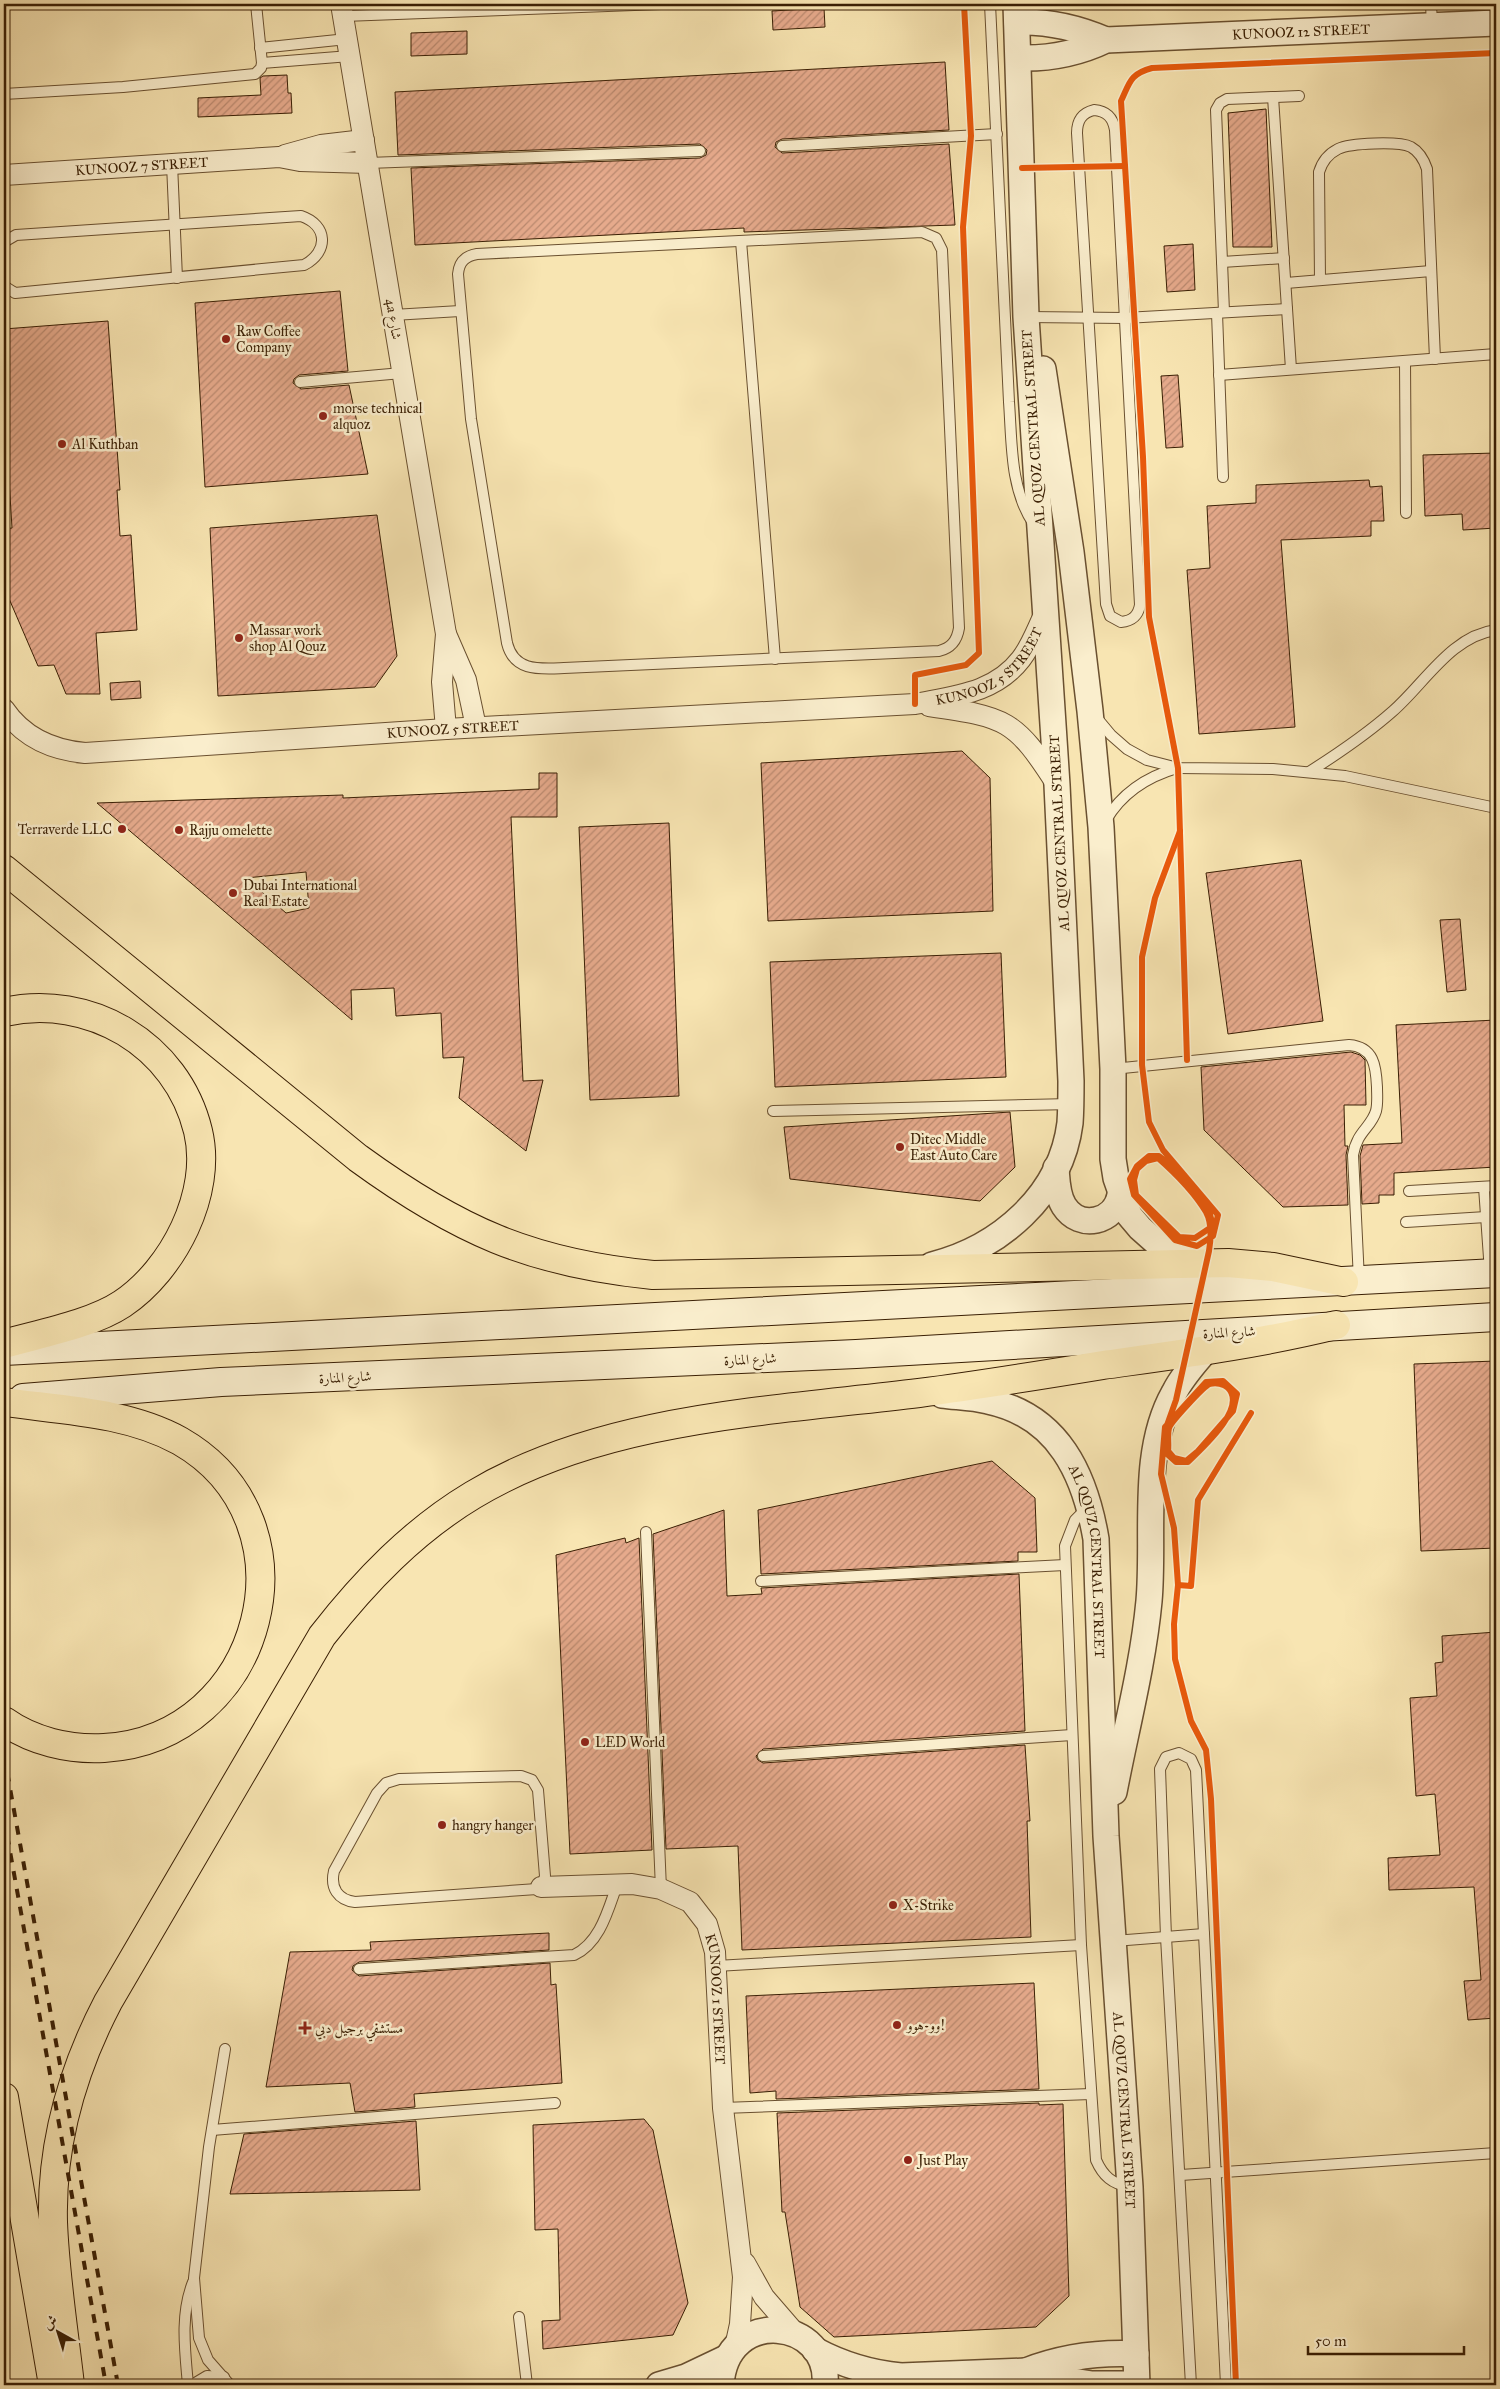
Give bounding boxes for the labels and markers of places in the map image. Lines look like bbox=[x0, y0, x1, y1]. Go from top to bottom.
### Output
place label: Raw Coffee Company bbox=[236, 323, 301, 356]
marker: Raw Coffee Company bbox=[220, 333, 232, 345]
place label: morse technical alquoz bbox=[333, 400, 423, 434]
marker: morse technical alquoz bbox=[317, 410, 329, 422]
place label: Al Kuthban bbox=[71, 436, 139, 453]
marker: Al Kuthban bbox=[56, 438, 68, 450]
place label: Massar work shop Al Qouz bbox=[249, 622, 327, 655]
marker: Massar work shop Al Qouz bbox=[233, 632, 245, 644]
place label: Terraverde LLC bbox=[18, 821, 112, 838]
place label: Rajju omelette bbox=[189, 822, 272, 839]
marker: Terraverde LLC bbox=[116, 823, 128, 835]
marker: Rajju omelette bbox=[173, 824, 185, 836]
place label: Dubai International Real Estate bbox=[243, 877, 357, 910]
marker: Dubai International Real Estate bbox=[227, 887, 239, 899]
place label: Ditec Middle East Auto Care bbox=[910, 1131, 997, 1164]
marker: Ditec Middle East Auto Care bbox=[894, 1141, 906, 1153]
place label: LED World bbox=[595, 1734, 665, 1751]
marker: LED World bbox=[579, 1736, 591, 1748]
place label: hangry hanger bbox=[452, 1817, 534, 1834]
marker: hangry hanger bbox=[436, 1819, 448, 1831]
place label: X-Strike bbox=[903, 1897, 954, 1914]
marker: X-Strike bbox=[887, 1899, 899, 1911]
place label: وو-هوو! bbox=[905, 2017, 945, 2034]
marker: وو-هوو! bbox=[891, 2019, 903, 2031]
place label: مستشفي برجيل دبي bbox=[315, 2020, 403, 2042]
marker: مستشفي برجيل دبي bbox=[299, 2022, 311, 2034]
place label: Just Play bbox=[916, 2152, 968, 2170]
marker: Just Play bbox=[902, 2154, 914, 2166]

